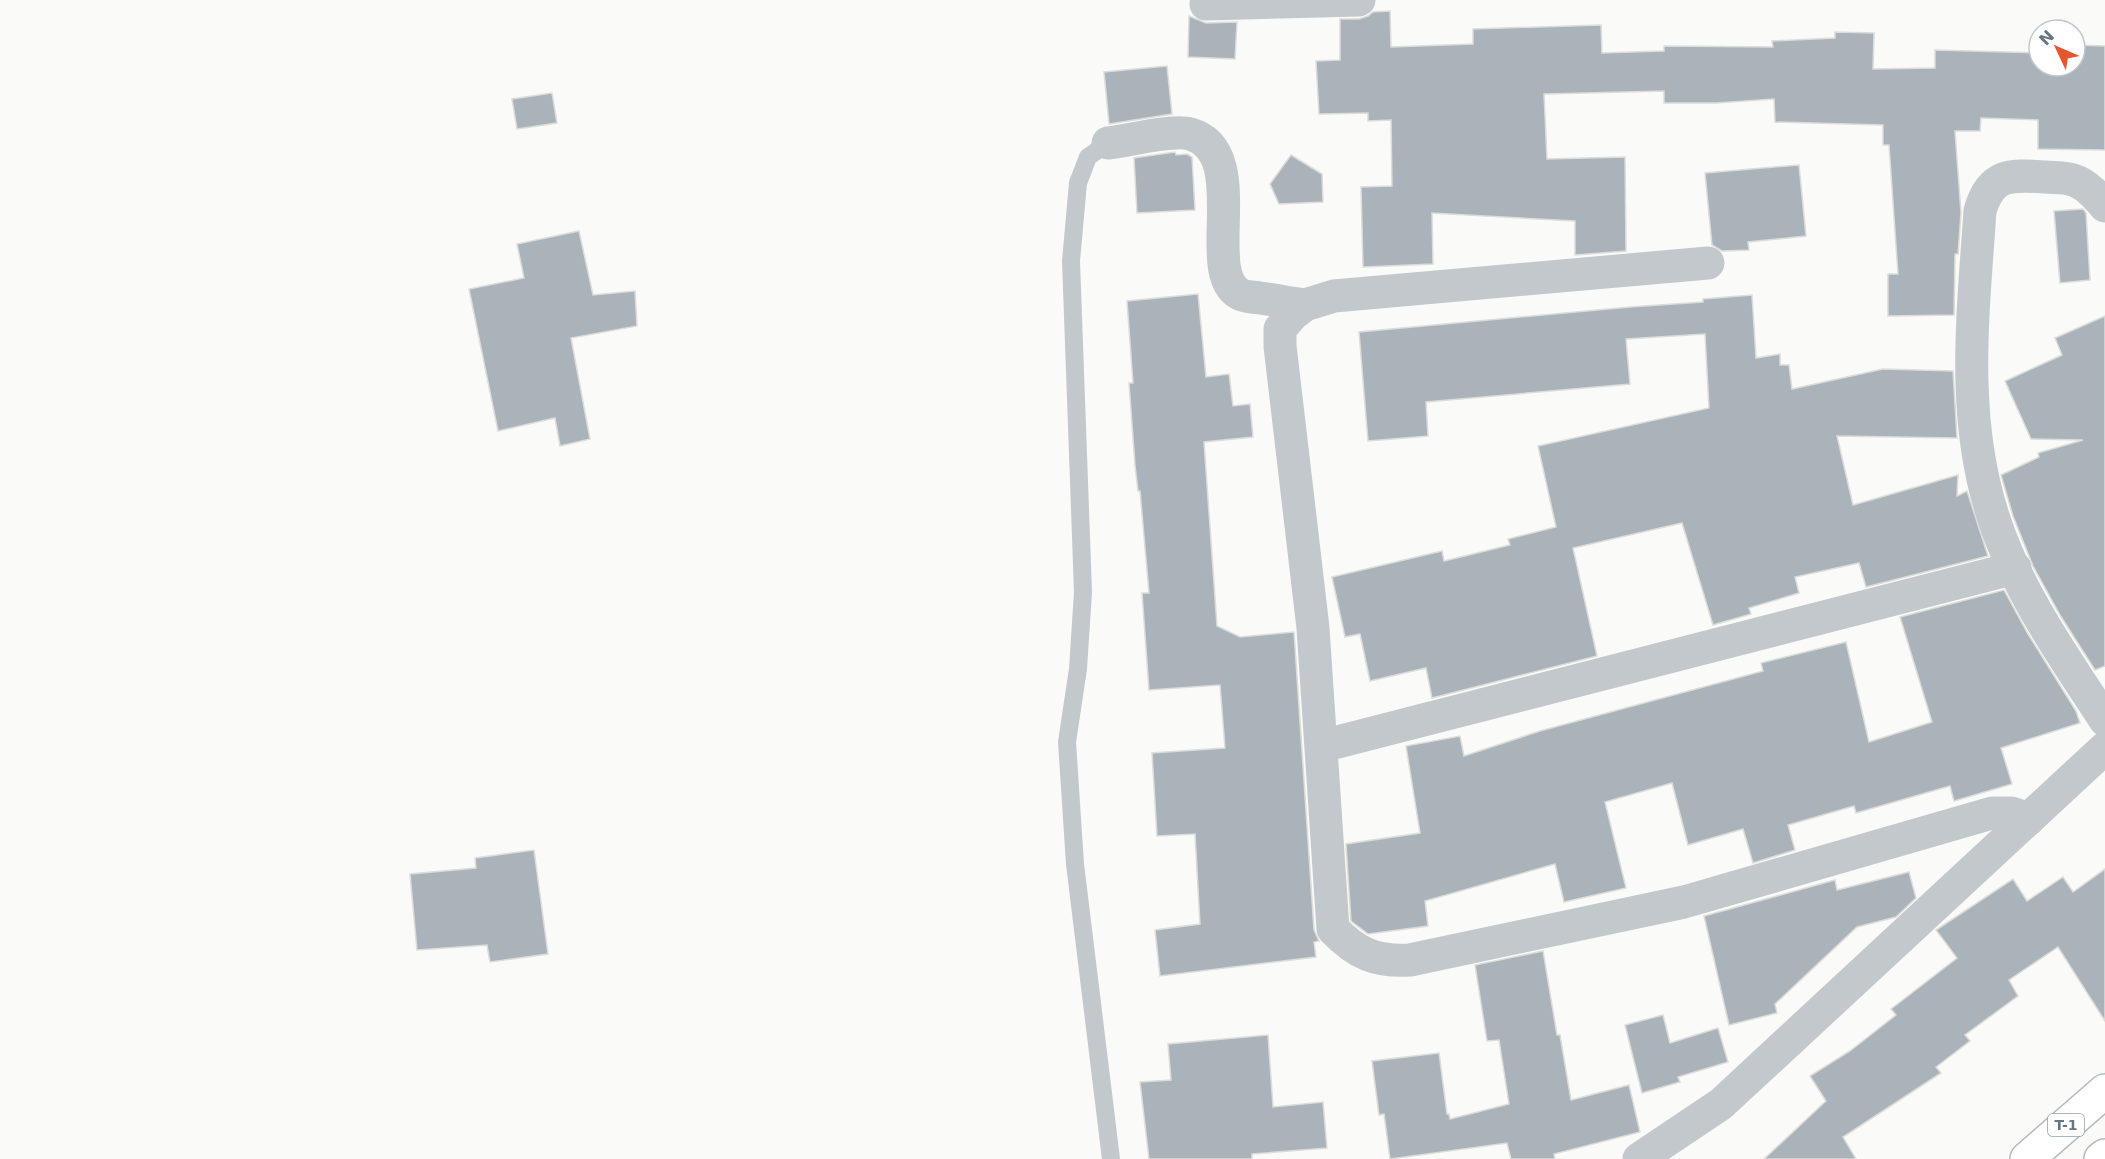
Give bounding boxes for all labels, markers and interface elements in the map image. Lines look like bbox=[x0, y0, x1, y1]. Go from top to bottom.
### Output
north arrow bbox=[2027, 18, 2087, 78]
text: N bbox=[2035, 27, 2058, 49]
road number: T-1 bbox=[2048, 1114, 2084, 1136]

